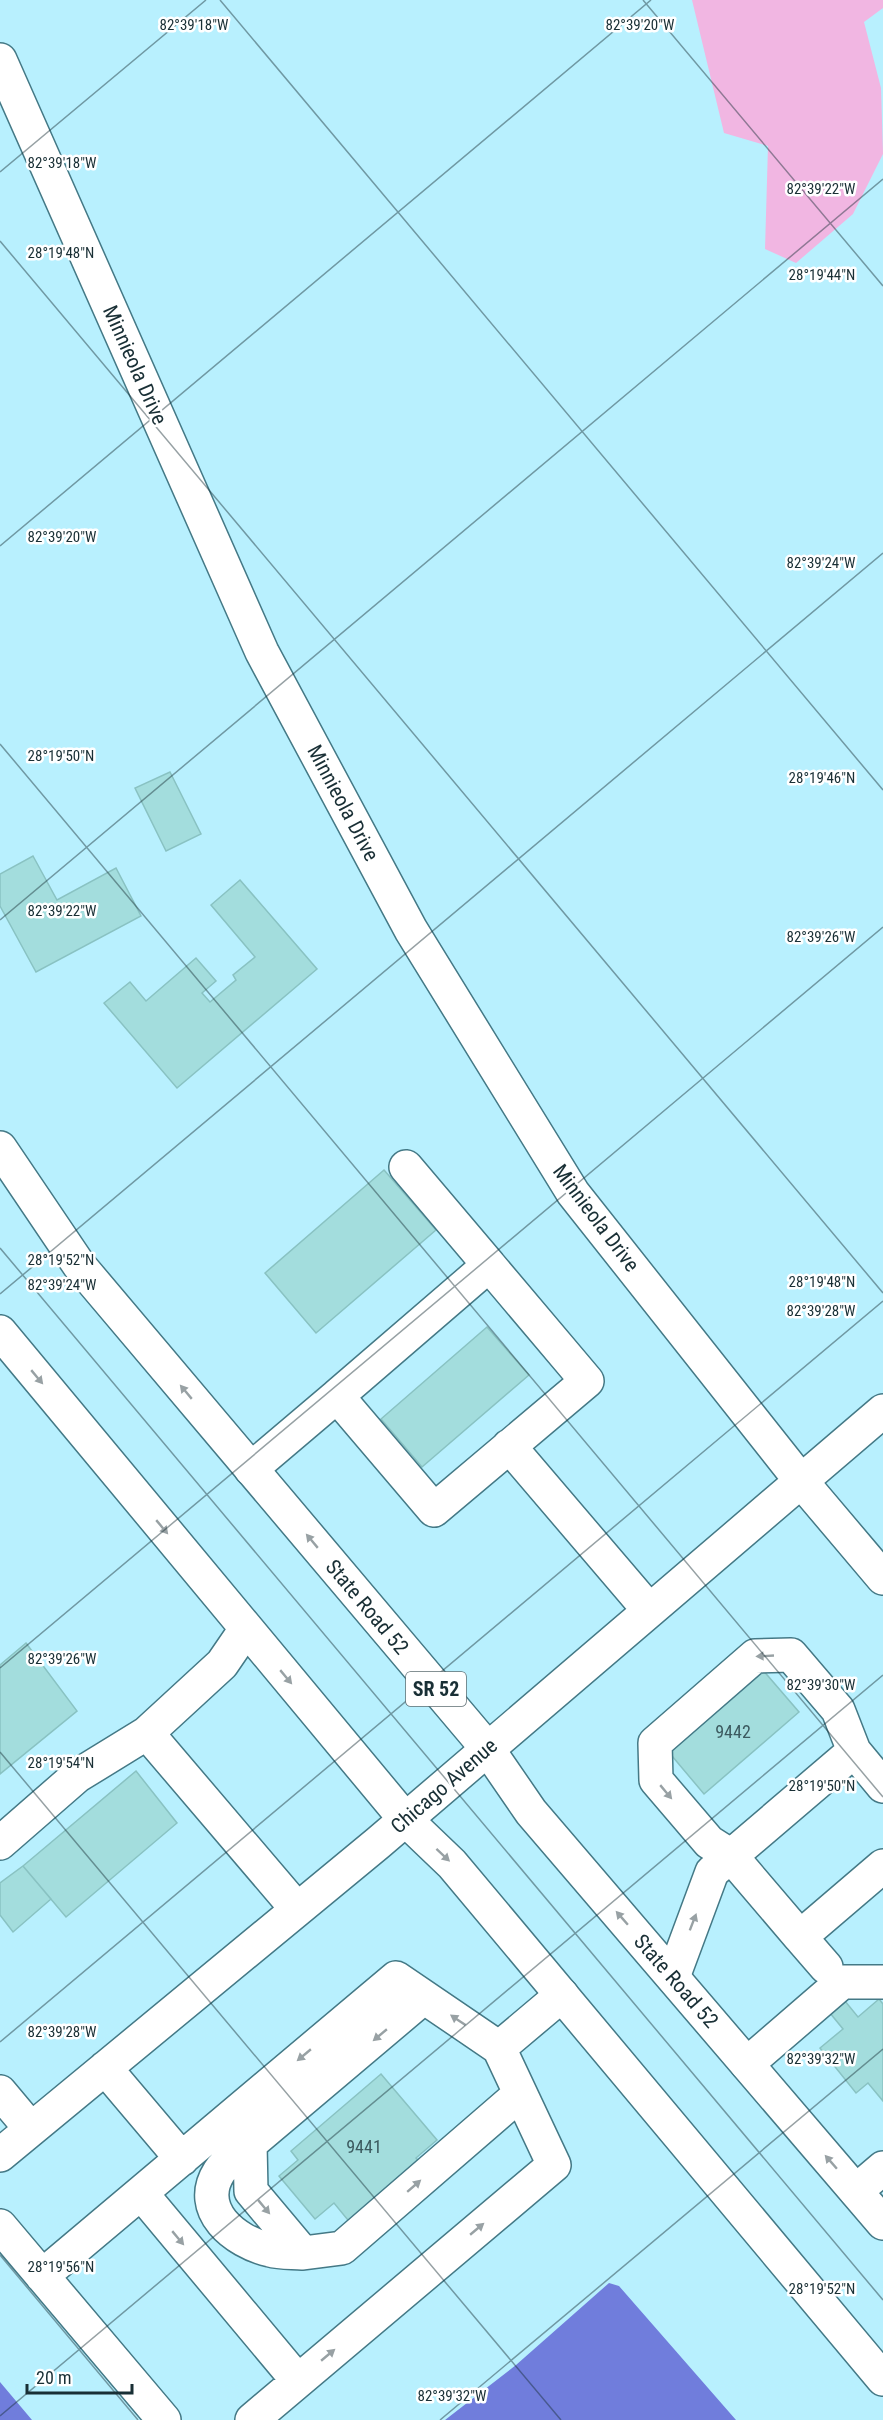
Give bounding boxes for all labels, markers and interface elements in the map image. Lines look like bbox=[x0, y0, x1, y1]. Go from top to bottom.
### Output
text: 82°39'18"W bbox=[160, 16, 229, 34]
text: 82°39'20"W bbox=[606, 16, 675, 34]
text: 82°39'18"W bbox=[28, 154, 97, 172]
text: 82°39'22"W bbox=[787, 180, 856, 198]
text: 28°19'48"N bbox=[28, 244, 94, 262]
text: 28°19'44"N bbox=[789, 266, 855, 284]
street label: Minnieola Drive bbox=[98, 302, 172, 428]
text: 82°39'20"W bbox=[28, 528, 97, 546]
text: 82°39'24"W bbox=[787, 554, 856, 572]
street label: Minnieola Drive bbox=[302, 741, 384, 865]
text: 28°19'50"N bbox=[28, 747, 94, 765]
text: 28°19'46"N bbox=[789, 769, 855, 787]
text: 82°39'22"W bbox=[28, 902, 97, 920]
text: 82°39'26"W bbox=[787, 928, 856, 946]
street label: Minnieola Drive bbox=[548, 1160, 644, 1276]
text: 28°19'52"N bbox=[28, 1251, 94, 1269]
text: 28°19'48"N bbox=[789, 1273, 855, 1291]
text: 82°39'24"W bbox=[28, 1276, 97, 1294]
text: 82°39'28"W bbox=[787, 1302, 856, 1320]
one-way arrow bbox=[31, 1369, 44, 1385]
one-way arrow bbox=[180, 1385, 193, 1400]
one-way arrow bbox=[155, 1520, 167, 1535]
one-way arrow bbox=[306, 1534, 319, 1549]
street label: State Road 52 bbox=[321, 1555, 413, 1659]
text: 82°39'26"W bbox=[28, 1650, 97, 1668]
one-way arrow bbox=[755, 1651, 774, 1661]
one-way arrow bbox=[280, 1670, 292, 1685]
road number: SR 52 bbox=[406, 1672, 466, 1706]
text: 82°39'30"W bbox=[787, 1676, 856, 1694]
house number: 9442 bbox=[715, 1721, 751, 1742]
street label: Chicago Avenue bbox=[386, 1733, 502, 1839]
text: 28°19'54"N bbox=[28, 1754, 94, 1772]
text: 28°19'50"N bbox=[789, 1777, 855, 1795]
one-way arrow bbox=[660, 1784, 673, 1800]
one-way arrow bbox=[435, 1848, 450, 1862]
one-way arrow bbox=[616, 1910, 629, 1926]
one-way arrow bbox=[689, 1913, 699, 1931]
street label: State Road 52 bbox=[629, 1929, 723, 2033]
one-way arrow bbox=[450, 2015, 466, 2026]
text: 82°39'28"W bbox=[28, 2023, 97, 2041]
one-way arrow bbox=[373, 2028, 388, 2041]
one-way arrow bbox=[297, 2048, 312, 2061]
text: 82°39'32"W bbox=[787, 2050, 856, 2068]
house number: 9441 bbox=[346, 2136, 382, 2157]
one-way arrow bbox=[825, 2155, 838, 2170]
one-way arrow bbox=[406, 2180, 421, 2193]
one-way arrow bbox=[257, 2199, 270, 2214]
one-way arrow bbox=[469, 2223, 485, 2236]
one-way arrow bbox=[171, 2230, 184, 2245]
text: 28°19'56"N bbox=[28, 2258, 94, 2276]
text: 28°19'52"N bbox=[789, 2280, 855, 2298]
one-way arrow bbox=[320, 2349, 335, 2362]
scale bar bbox=[27, 2357, 132, 2395]
text: 20 m bbox=[36, 2367, 71, 2388]
text: 82°39'32"W bbox=[418, 2387, 487, 2405]

